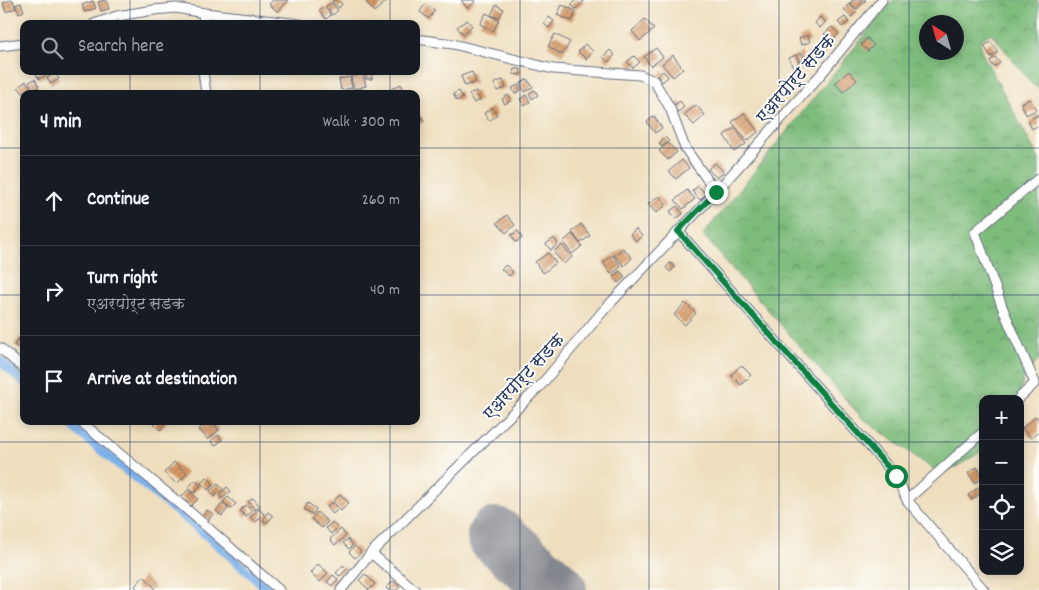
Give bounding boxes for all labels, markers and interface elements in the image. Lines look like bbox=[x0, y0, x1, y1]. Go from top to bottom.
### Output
north arrow bbox=[919, 15, 964, 60]
search box bbox=[20, 20, 420, 75]
street label: एअरपोर्ट सडक bbox=[751, 29, 843, 130]
icon: search bbox=[38, 34, 66, 62]
text: Search here bbox=[78, 34, 164, 61]
text: 4 min bbox=[40, 108, 82, 138]
text: Walk · 300 m bbox=[323, 111, 400, 134]
route end bbox=[705, 181, 728, 204]
icon: ahead bbox=[40, 187, 68, 215]
text: Continue bbox=[87, 187, 149, 214]
text: 260 m bbox=[362, 189, 400, 212]
text: Turn right bbox=[87, 266, 158, 293]
icon: right bbox=[40, 277, 68, 305]
text: 40 m bbox=[370, 279, 400, 302]
text: एअरपोर्ट सडक bbox=[87, 293, 185, 316]
street label: एअरपोर्ट सडक bbox=[478, 328, 572, 427]
icon: arrive bbox=[40, 367, 68, 395]
text: Arrive at destination bbox=[87, 367, 237, 394]
map controls bbox=[979, 395, 1024, 575]
button: + bbox=[979, 395, 1024, 440]
button: − bbox=[979, 440, 1024, 485]
route start bbox=[885, 465, 908, 488]
button: locate bbox=[979, 485, 1024, 530]
button: layers bbox=[979, 530, 1024, 575]

